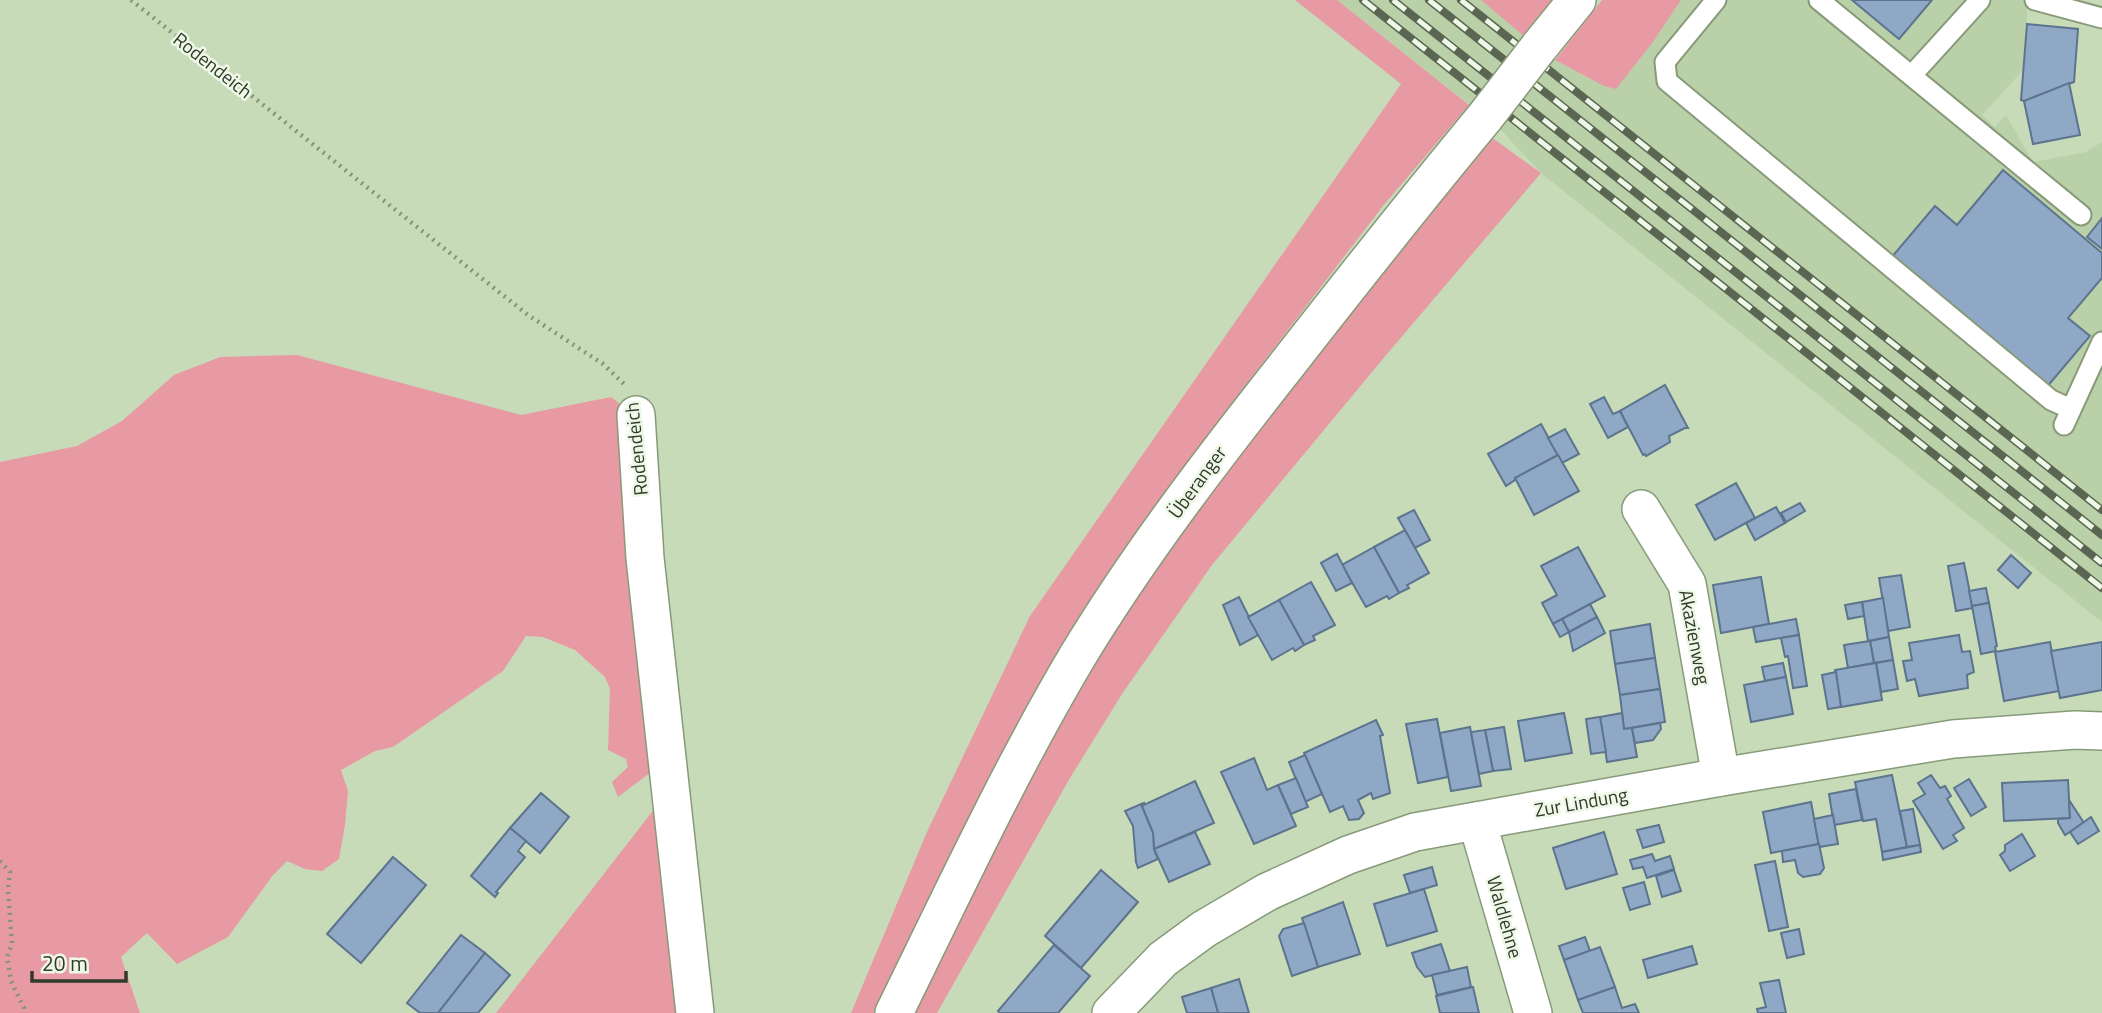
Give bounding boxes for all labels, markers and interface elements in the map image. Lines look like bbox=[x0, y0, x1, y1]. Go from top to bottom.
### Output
street label: Rodendeich bbox=[167, 24, 259, 105]
street label: Rodendeich bbox=[616, 401, 655, 497]
street label: Überanger bbox=[1160, 439, 1233, 524]
street label: Akazienweg bbox=[1672, 587, 1719, 687]
street label: Zur Lindung bbox=[1532, 779, 1630, 824]
street label: Waldlehne bbox=[1480, 872, 1531, 961]
scale bar bbox=[32, 940, 126, 984]
text: 20 m bbox=[42, 947, 88, 979]

